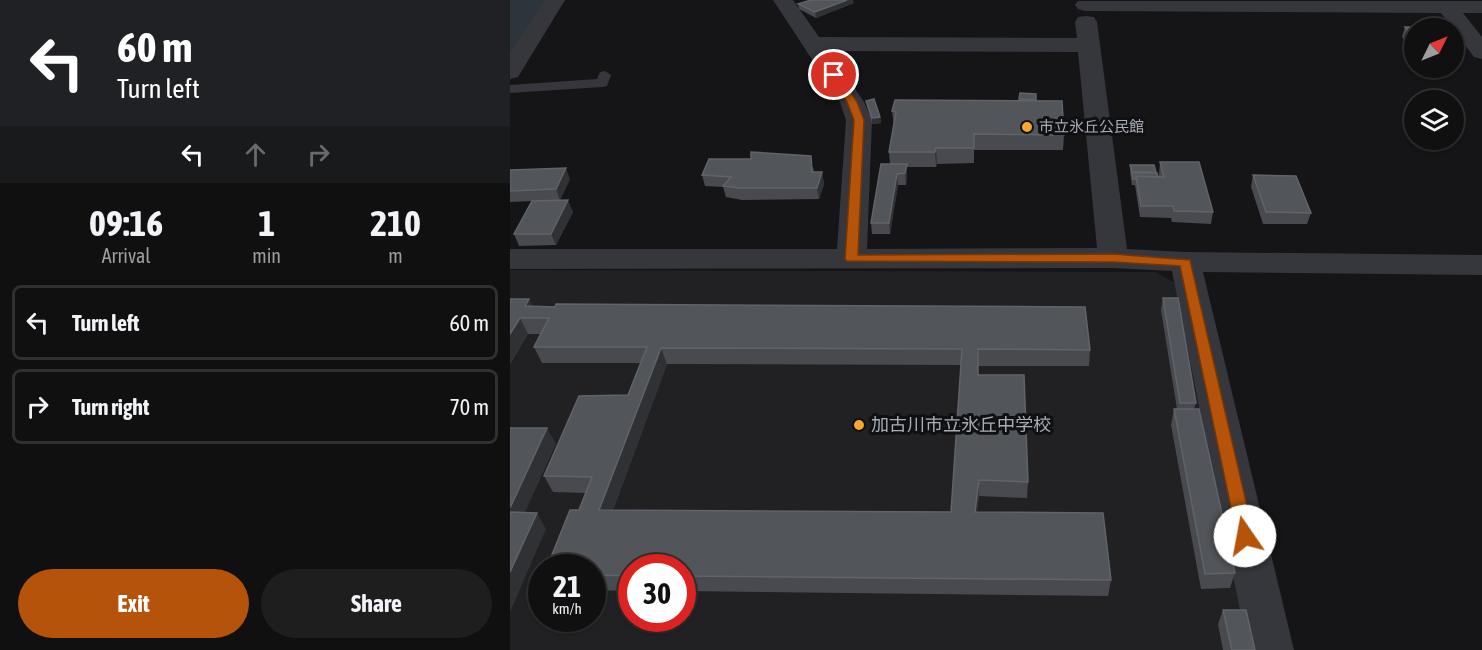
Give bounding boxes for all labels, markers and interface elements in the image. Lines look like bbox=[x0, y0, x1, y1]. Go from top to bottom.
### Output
north arrow bbox=[1404, 18, 1464, 78]
map controls bbox=[1404, 18, 1464, 150]
text: 60 m bbox=[117, 23, 192, 71]
icon: left bbox=[18, 24, 96, 102]
pin bbox=[808, 49, 859, 100]
icon: arrive bbox=[817, 58, 850, 91]
text: Turn left bbox=[117, 73, 200, 104]
button: layers bbox=[1404, 90, 1464, 150]
place label: 市立氷丘公民館 bbox=[1039, 118, 1144, 135]
marker: 市立氷丘公民館 bbox=[1020, 120, 1034, 134]
icon: left bbox=[176, 138, 209, 171]
icon: ahead bbox=[239, 138, 272, 171]
icon: right bbox=[302, 138, 335, 171]
text: 09:16 bbox=[89, 202, 163, 244]
text: 1 bbox=[258, 202, 275, 244]
text: 210 bbox=[370, 202, 421, 244]
text: Arrival bbox=[102, 244, 151, 267]
text: min bbox=[252, 244, 281, 267]
text: m bbox=[388, 244, 403, 267]
icon: left bbox=[21, 306, 54, 339]
text: Turn left bbox=[72, 310, 139, 336]
text: 60 m bbox=[449, 310, 489, 336]
icon: right bbox=[21, 390, 54, 423]
text: Turn right bbox=[72, 394, 149, 420]
text: 70 m bbox=[449, 394, 489, 420]
place label: 加古川市立氷丘中学校 bbox=[871, 414, 1051, 435]
marker: 加古川市立氷丘中学校 bbox=[852, 418, 866, 432]
position arrow bbox=[1213, 504, 1277, 568]
speed limit sign: 30 bbox=[618, 554, 696, 632]
button: Exit bbox=[18, 569, 249, 638]
button: Share bbox=[261, 569, 492, 638]
text: 21 bbox=[553, 569, 581, 603]
text: km/h bbox=[552, 600, 582, 617]

